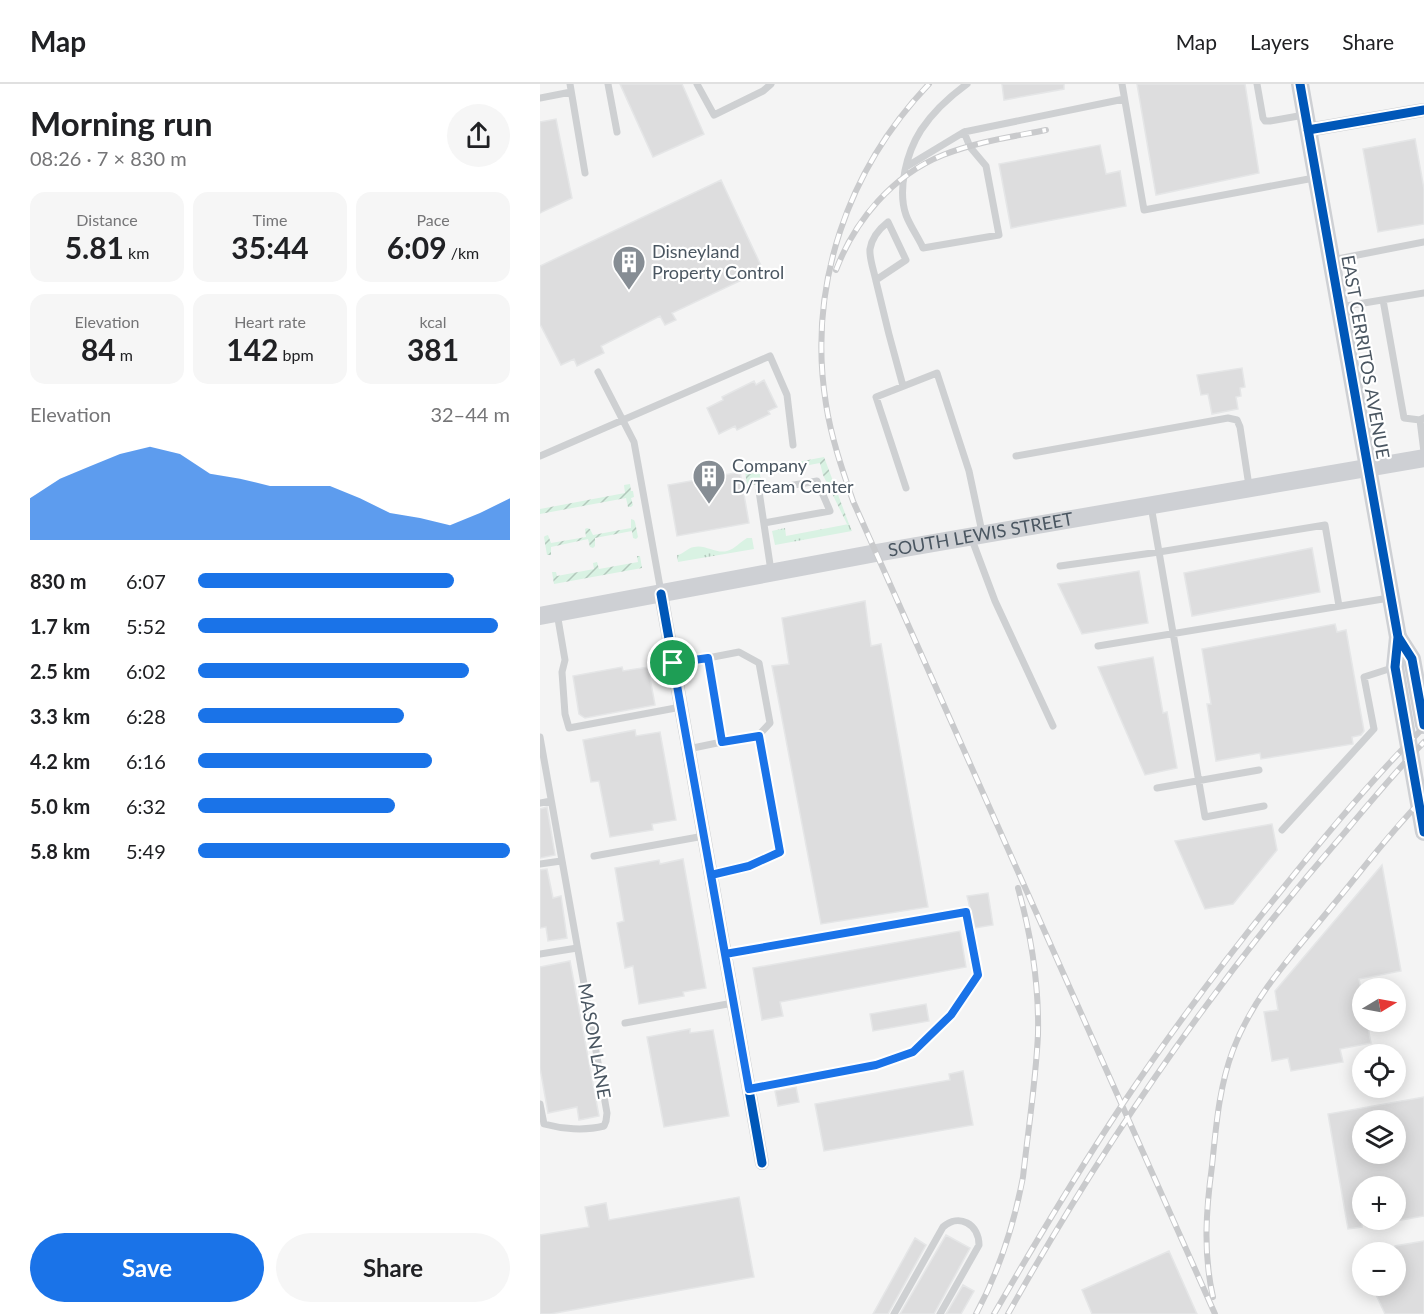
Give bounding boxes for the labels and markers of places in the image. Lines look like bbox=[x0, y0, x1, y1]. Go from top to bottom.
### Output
place label: Disneyland Property Control bbox=[652, 240, 784, 283]
building icon: Disneyland Property Control bbox=[611, 244, 647, 291]
place label: Company D/Team Center bbox=[732, 454, 854, 497]
building icon: Company D/Team Center bbox=[691, 458, 727, 505]
pin bbox=[647, 637, 698, 688]

